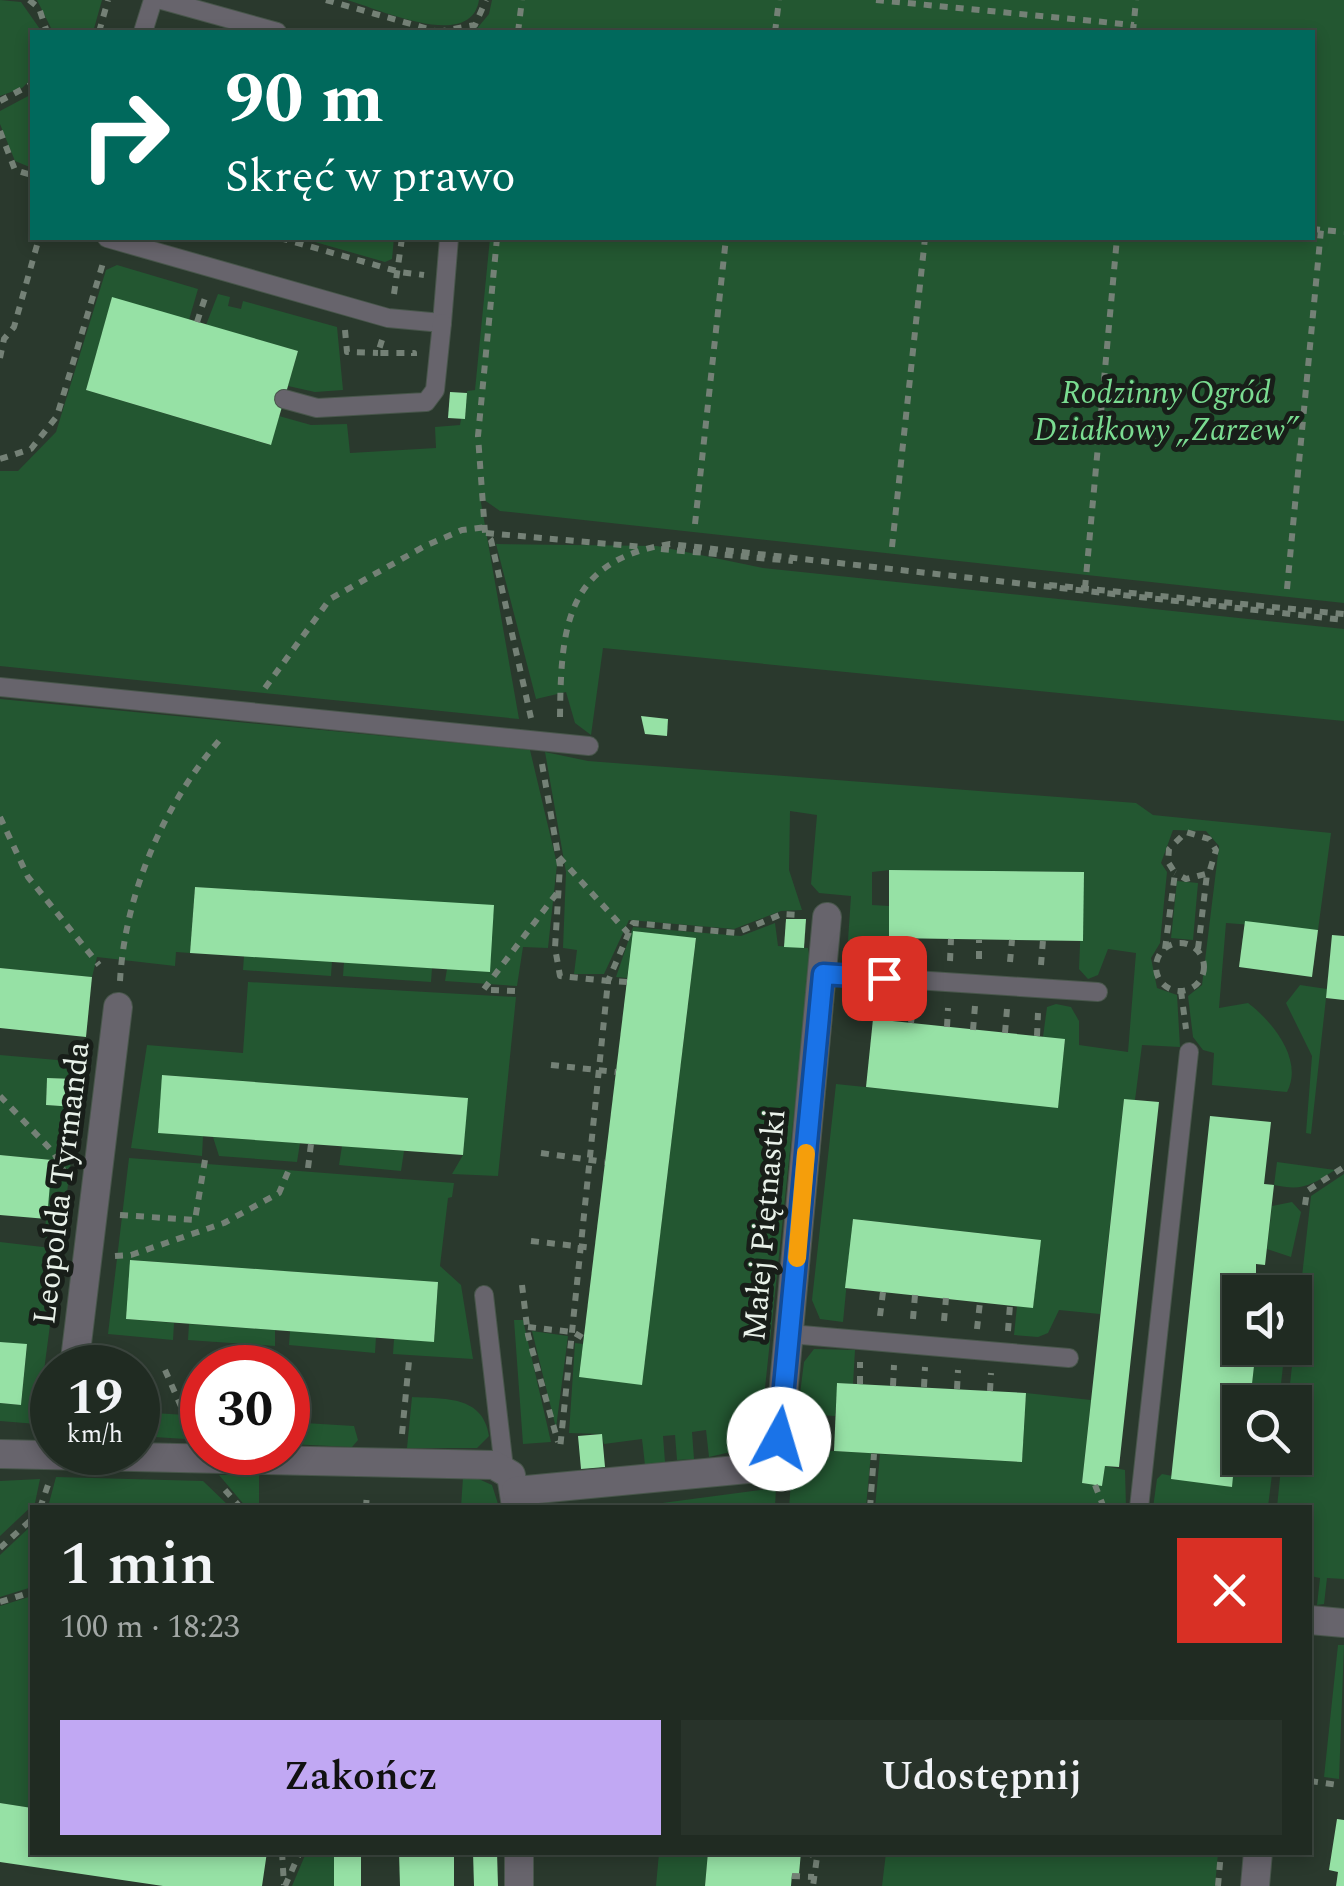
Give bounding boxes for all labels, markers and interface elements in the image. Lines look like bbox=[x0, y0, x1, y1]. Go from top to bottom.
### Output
text: 90 m bbox=[225, 47, 384, 153]
icon: right bbox=[60, 70, 190, 200]
text: Skręć w prawo bbox=[225, 143, 516, 212]
park label: Rodzinny Ogród Działkowy „Zarzew” bbox=[1034, 369, 1300, 455]
pin bbox=[842, 936, 927, 1021]
icon: arrive bbox=[857, 951, 912, 1006]
street label: Leopolda Tyrmanda bbox=[20, 1039, 104, 1327]
street label: Małej Piętnastki bbox=[730, 1107, 800, 1343]
map controls bbox=[1222, 1275, 1312, 1475]
button: sound bbox=[1222, 1275, 1312, 1365]
speed limit sign: 30 bbox=[180, 1345, 310, 1475]
text: 19 bbox=[67, 1360, 123, 1436]
button: search bbox=[1222, 1385, 1312, 1475]
position arrow bbox=[727, 1387, 831, 1491]
text: km/h bbox=[67, 1416, 123, 1454]
text: 1 min bbox=[60, 1519, 216, 1611]
button: close bbox=[1177, 1538, 1282, 1643]
text: 100 m · 18:23 bbox=[60, 1603, 240, 1652]
button: Zakończ bbox=[60, 1720, 661, 1835]
button: Udostępnij bbox=[681, 1720, 1282, 1835]

